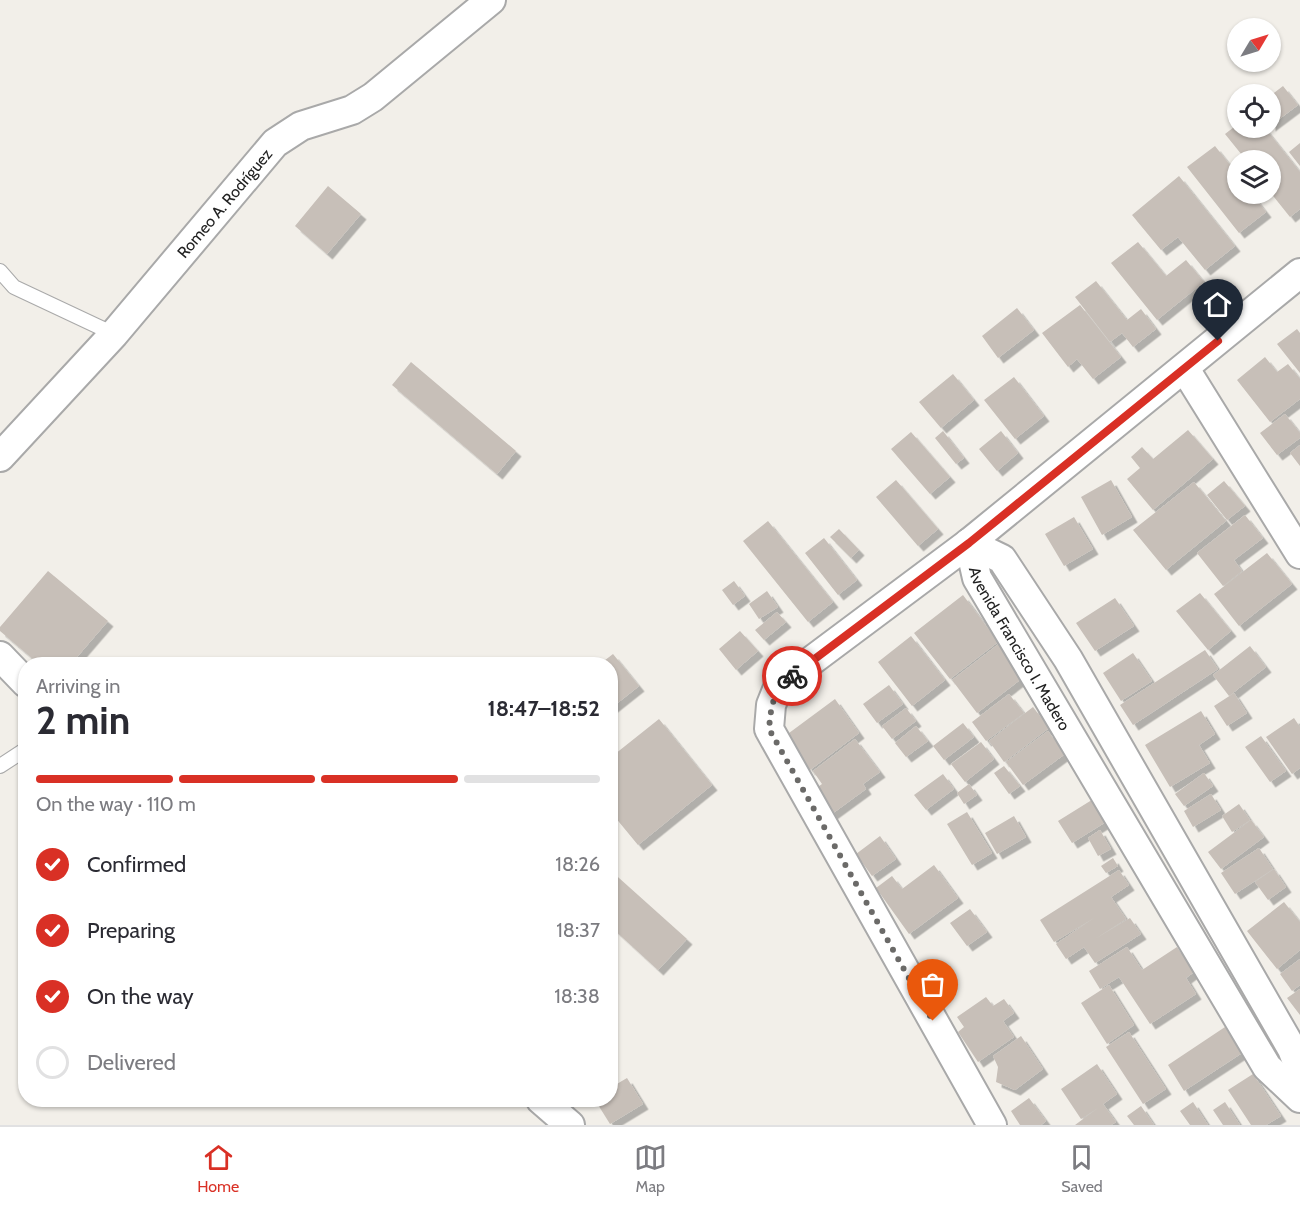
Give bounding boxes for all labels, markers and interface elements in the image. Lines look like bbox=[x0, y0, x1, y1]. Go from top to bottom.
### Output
north arrow bbox=[1227, 18, 1281, 72]
map controls bbox=[1227, 18, 1281, 204]
button: locate bbox=[1227, 84, 1281, 138]
street label: Romeo A. Rodríguez bbox=[173, 144, 277, 262]
button: layers bbox=[1227, 150, 1281, 204]
pin bbox=[1192, 279, 1243, 341]
icon: home bbox=[1201, 288, 1234, 321]
street label: Avenida Francisco I. Madero bbox=[965, 565, 1074, 734]
courier bbox=[762, 646, 822, 706]
icon: bike bbox=[776, 660, 809, 693]
text: Arriving in bbox=[36, 674, 120, 698]
text: 18:47–18:52 bbox=[488, 695, 600, 722]
text: 2 min bbox=[36, 696, 130, 744]
text: On the way · 110 m bbox=[36, 792, 196, 816]
icon: check bbox=[36, 848, 69, 881]
text: Confirmed bbox=[87, 851, 186, 878]
text: 18:26 bbox=[555, 852, 600, 876]
icon: check bbox=[36, 914, 69, 947]
text: Preparing bbox=[87, 917, 175, 944]
text: 18:37 bbox=[556, 918, 600, 942]
pin bbox=[907, 959, 958, 1021]
icon: bag bbox=[916, 968, 949, 1001]
icon: check bbox=[36, 980, 69, 1013]
text: On the way bbox=[87, 983, 194, 1010]
text: 18:38 bbox=[554, 984, 600, 1008]
text: Delivered bbox=[87, 1049, 176, 1076]
tab: Home bbox=[197, 1141, 239, 1196]
tab: Map bbox=[634, 1141, 667, 1196]
tab: Saved bbox=[1061, 1141, 1103, 1196]

